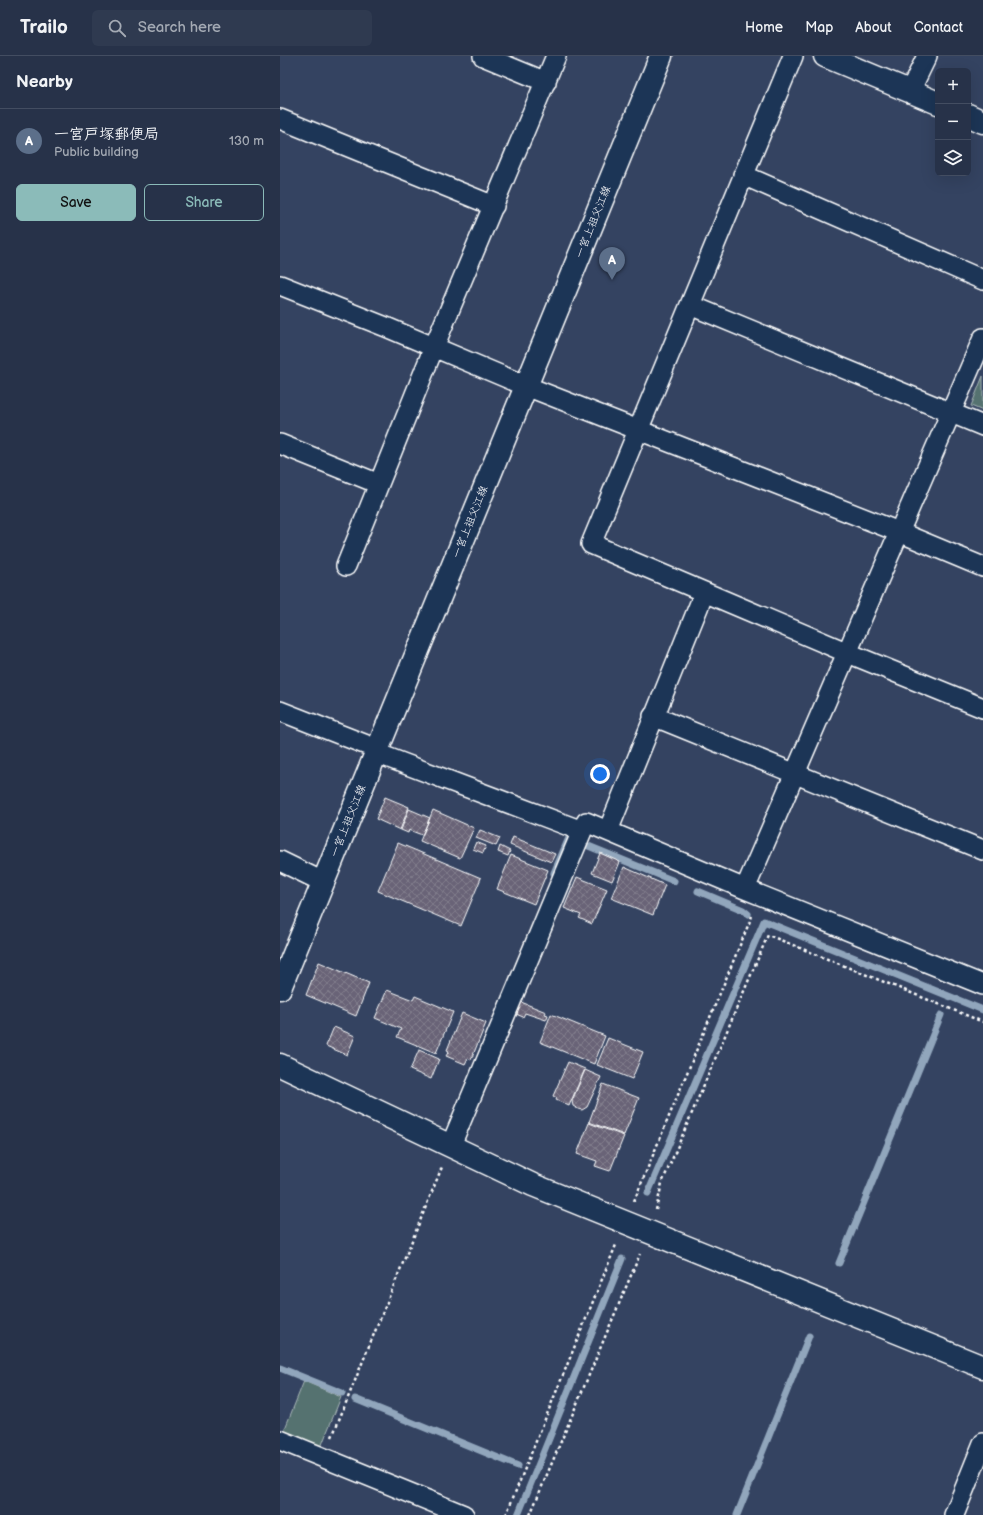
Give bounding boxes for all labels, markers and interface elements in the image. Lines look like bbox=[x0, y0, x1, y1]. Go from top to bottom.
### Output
search box bbox=[92, 10, 372, 46]
text: Trailo bbox=[20, 16, 68, 39]
icon: search bbox=[106, 17, 128, 39]
text: Search here bbox=[138, 18, 221, 37]
text: Home bbox=[745, 19, 783, 36]
text: Map bbox=[805, 19, 833, 36]
text: About bbox=[855, 19, 892, 36]
text: Contact bbox=[914, 19, 963, 36]
map controls bbox=[935, 68, 971, 176]
button: + bbox=[935, 68, 971, 104]
text: Nearby bbox=[16, 72, 73, 92]
button: − bbox=[935, 104, 971, 140]
text: 一宮戸塚郵便局 bbox=[54, 125, 159, 144]
text: A bbox=[25, 133, 33, 149]
text: 130 m bbox=[229, 133, 264, 149]
button: layers bbox=[935, 140, 971, 176]
text: Public building bbox=[54, 144, 139, 160]
button: Save bbox=[16, 184, 136, 221]
button: Share bbox=[144, 184, 264, 221]
street label: 一宮上祖父江線 bbox=[573, 184, 613, 260]
pin: A bbox=[599, 247, 625, 280]
street label: 一宮上祖父江線 bbox=[450, 484, 490, 560]
your location bbox=[590, 764, 610, 784]
street label: 一宮上祖父江線 bbox=[328, 783, 368, 859]

